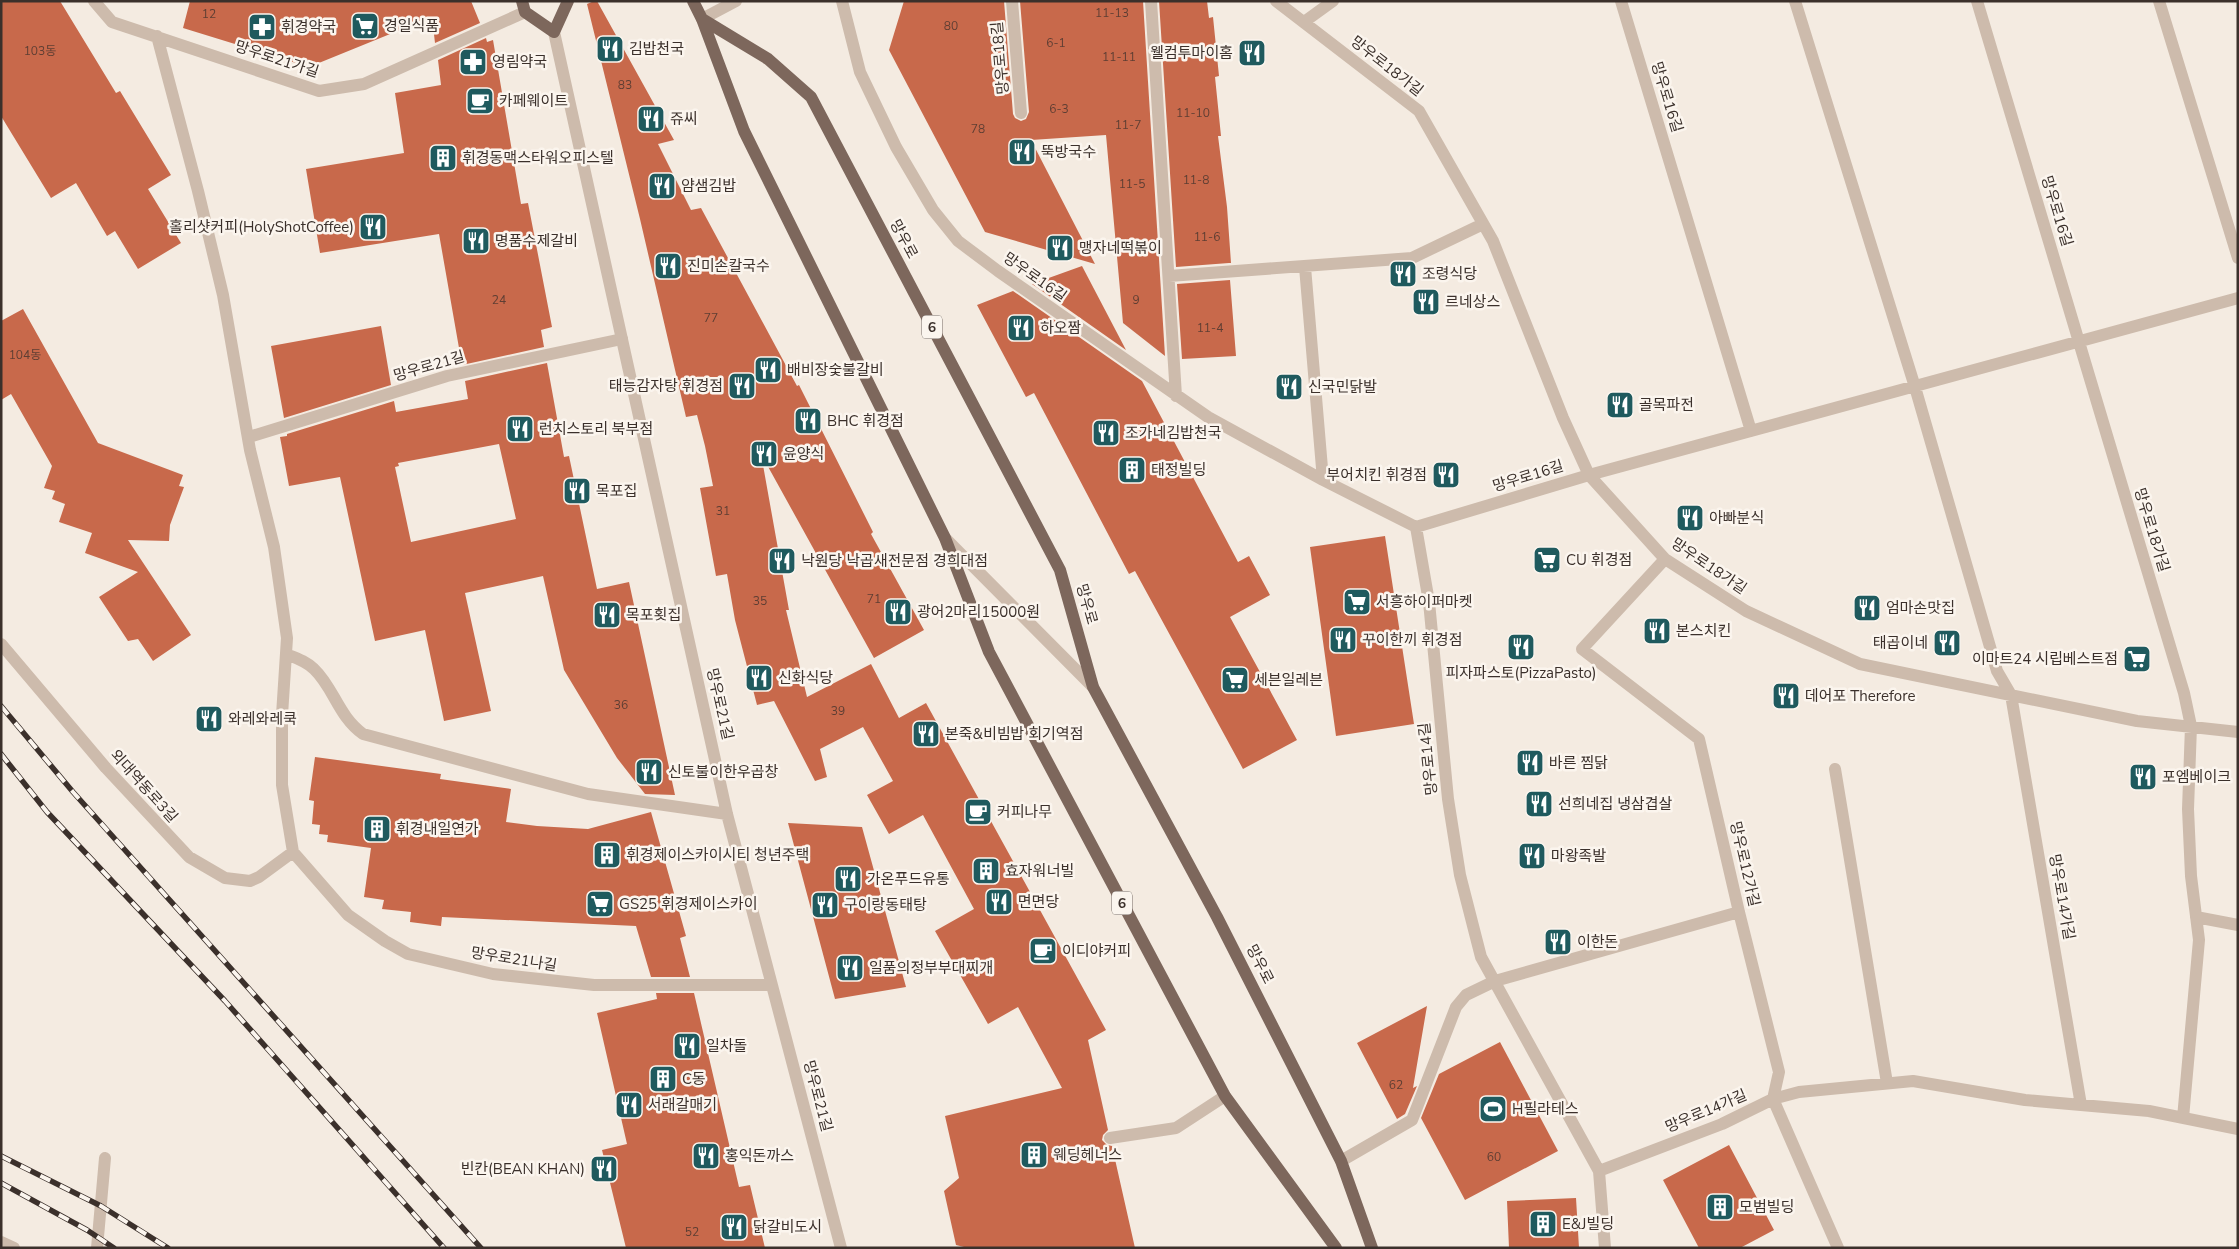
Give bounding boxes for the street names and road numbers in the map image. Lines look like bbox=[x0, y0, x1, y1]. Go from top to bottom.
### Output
street label: 망우로18길 bbox=[987, 21, 1013, 95]
street label: 망우로18가길 bbox=[1347, 31, 1427, 101]
street label: 망우로21가길 bbox=[233, 36, 321, 82]
street label: 망우로16길 bbox=[1647, 59, 1687, 135]
street label: 망우로16길 bbox=[2037, 173, 2077, 249]
street label: 망우로 bbox=[885, 216, 923, 262]
street label: 망우로16길 bbox=[999, 248, 1071, 306]
road number: 6 bbox=[922, 316, 942, 338]
street label: 망우로21길 bbox=[391, 346, 467, 386]
street label: 망우로16길 bbox=[1490, 456, 1566, 496]
street label: 망우로18가길 bbox=[2130, 485, 2174, 575]
street label: 망우로18가길 bbox=[1667, 533, 1751, 599]
street label: 망우로 bbox=[1072, 581, 1102, 627]
street label: 망우로21길 bbox=[702, 666, 738, 742]
street label: 망우로14길 bbox=[1414, 722, 1442, 796]
street label: 외대역동로3길 bbox=[106, 745, 182, 827]
street label: 망우로12가길 bbox=[1725, 819, 1765, 909]
street label: 망우로14가길 bbox=[2045, 852, 2079, 942]
road number: 6 bbox=[1112, 891, 1132, 914]
street label: 망우로 bbox=[1242, 941, 1278, 987]
street label: 망우로21나길 bbox=[469, 942, 559, 976]
street label: 망우로21길 bbox=[799, 1058, 837, 1134]
street label: 망우로14가길 bbox=[1662, 1085, 1750, 1137]

